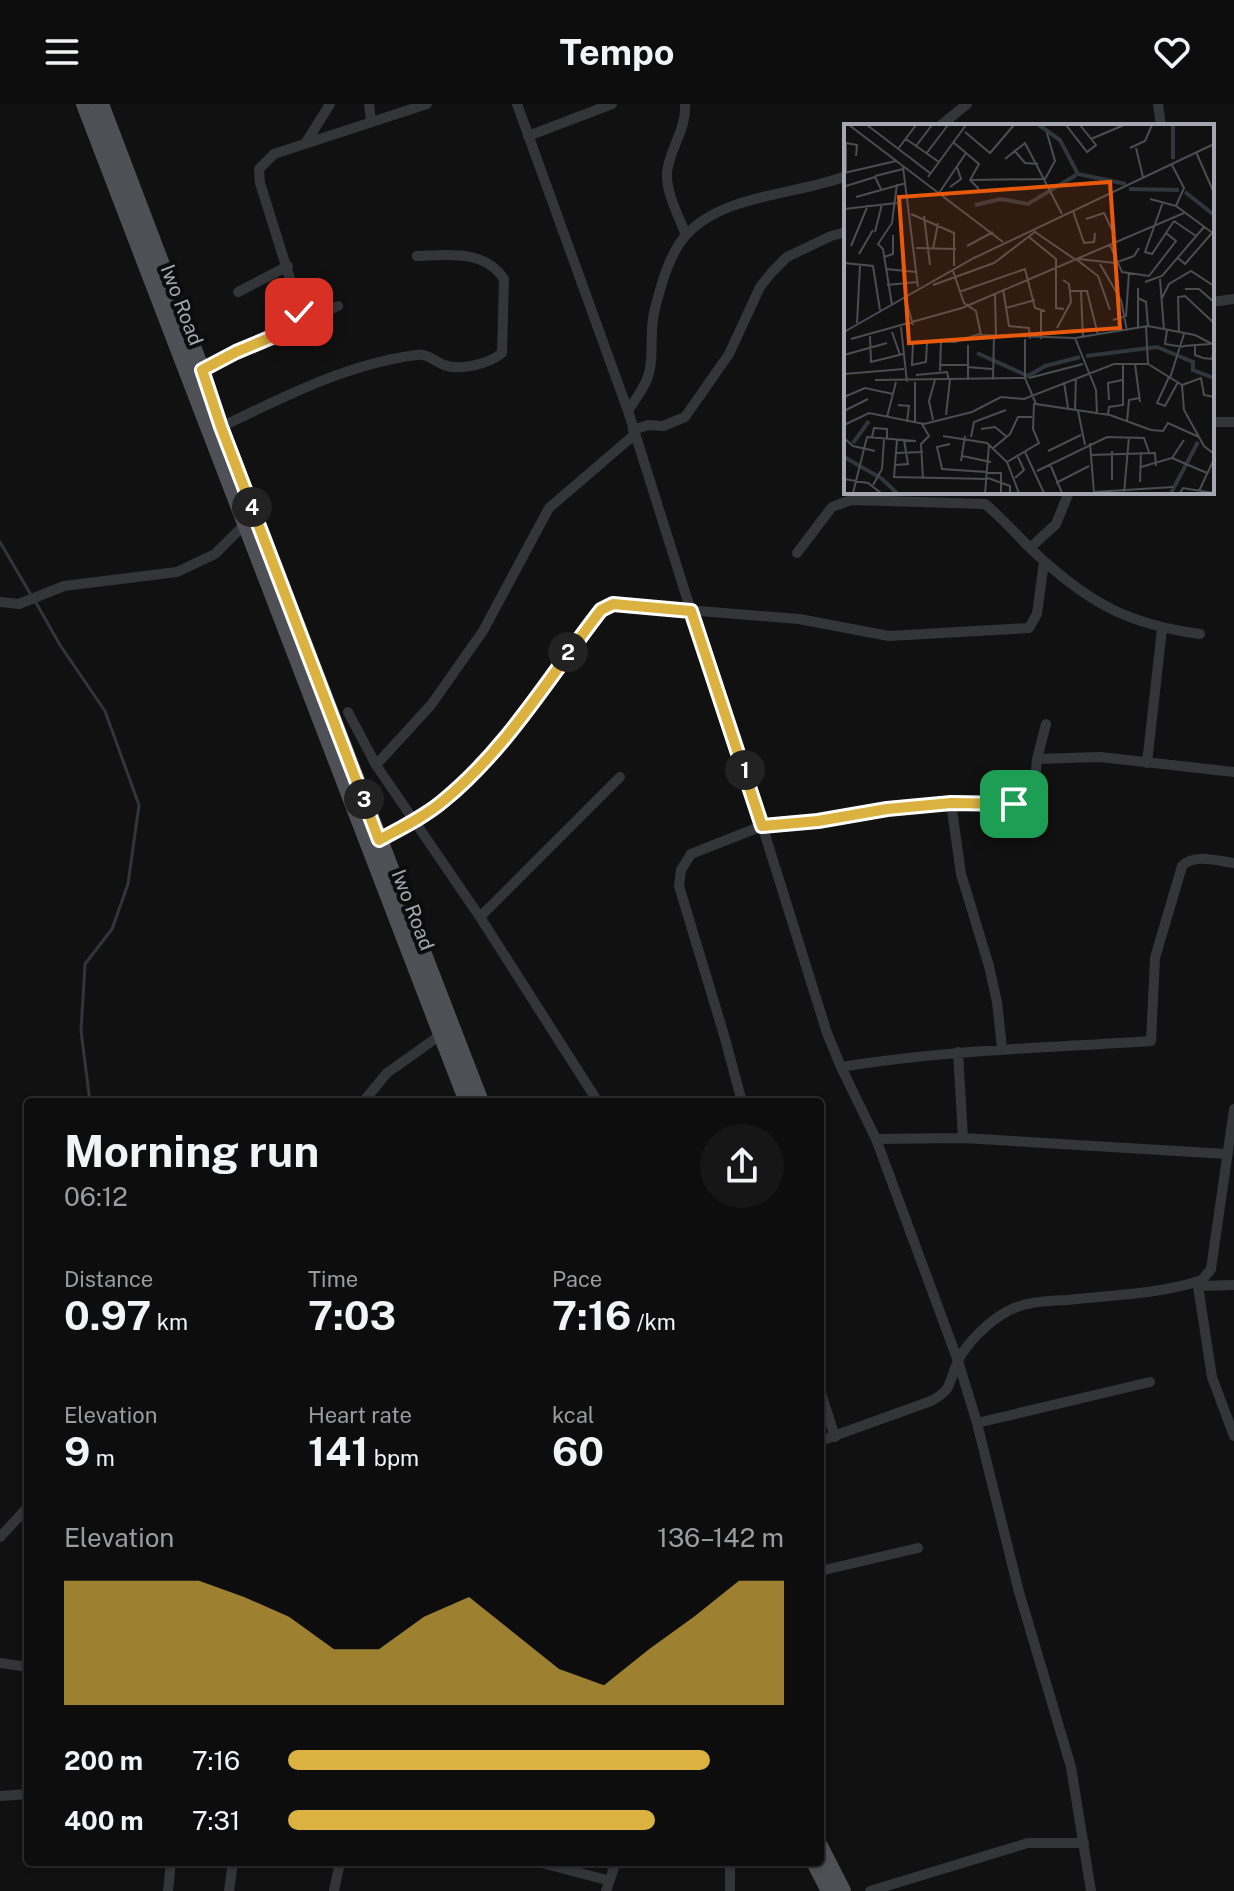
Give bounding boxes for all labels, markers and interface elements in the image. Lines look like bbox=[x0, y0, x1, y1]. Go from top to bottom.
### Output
icon: menu bbox=[40, 30, 84, 74]
icon: heart bbox=[1150, 30, 1194, 74]
text: Tempo bbox=[560, 31, 675, 73]
inset map bbox=[844, 124, 1214, 494]
street label: Iwo Road bbox=[156, 261, 208, 349]
pin bbox=[265, 278, 333, 346]
icon: check bbox=[277, 290, 321, 334]
pin: 4 bbox=[232, 487, 272, 527]
text: 4 bbox=[245, 494, 259, 520]
pin: 2 bbox=[548, 632, 588, 672]
text: 2 bbox=[561, 639, 575, 665]
pin: 1 bbox=[725, 750, 765, 790]
text: 1 bbox=[740, 757, 750, 783]
pin bbox=[980, 770, 1048, 838]
pin: 3 bbox=[344, 779, 384, 819]
icon: arrive bbox=[992, 782, 1036, 826]
text: 3 bbox=[357, 786, 371, 812]
street label: Iwo Road bbox=[387, 866, 439, 954]
button: share bbox=[700, 1124, 784, 1208]
text: Morning run bbox=[64, 1125, 319, 1177]
text: 06:12 bbox=[64, 1181, 128, 1212]
text: Distance bbox=[64, 1266, 153, 1292]
text: Time bbox=[308, 1266, 358, 1292]
text: Pace bbox=[552, 1266, 602, 1292]
text: 0.97 bbox=[64, 1292, 151, 1339]
text: 7:03 bbox=[308, 1292, 396, 1339]
text: 7:16 bbox=[552, 1292, 631, 1339]
text: km bbox=[151, 1309, 188, 1335]
text: /km bbox=[631, 1309, 676, 1335]
text: Elevation bbox=[64, 1402, 157, 1428]
text: Heart rate bbox=[308, 1402, 412, 1428]
text: kcal bbox=[552, 1402, 594, 1428]
text: 9 bbox=[64, 1428, 90, 1475]
text: 141 bbox=[308, 1428, 368, 1475]
text: 60 bbox=[552, 1428, 604, 1475]
text: m bbox=[90, 1445, 115, 1471]
text: bpm bbox=[368, 1445, 419, 1471]
text: Elevation bbox=[64, 1522, 174, 1553]
text: 136–142 m bbox=[657, 1522, 784, 1553]
text: 200 m bbox=[64, 1745, 143, 1776]
text: 7:16 bbox=[192, 1745, 240, 1776]
text: 400 m bbox=[64, 1805, 144, 1836]
text: 7:31 bbox=[192, 1805, 240, 1836]

